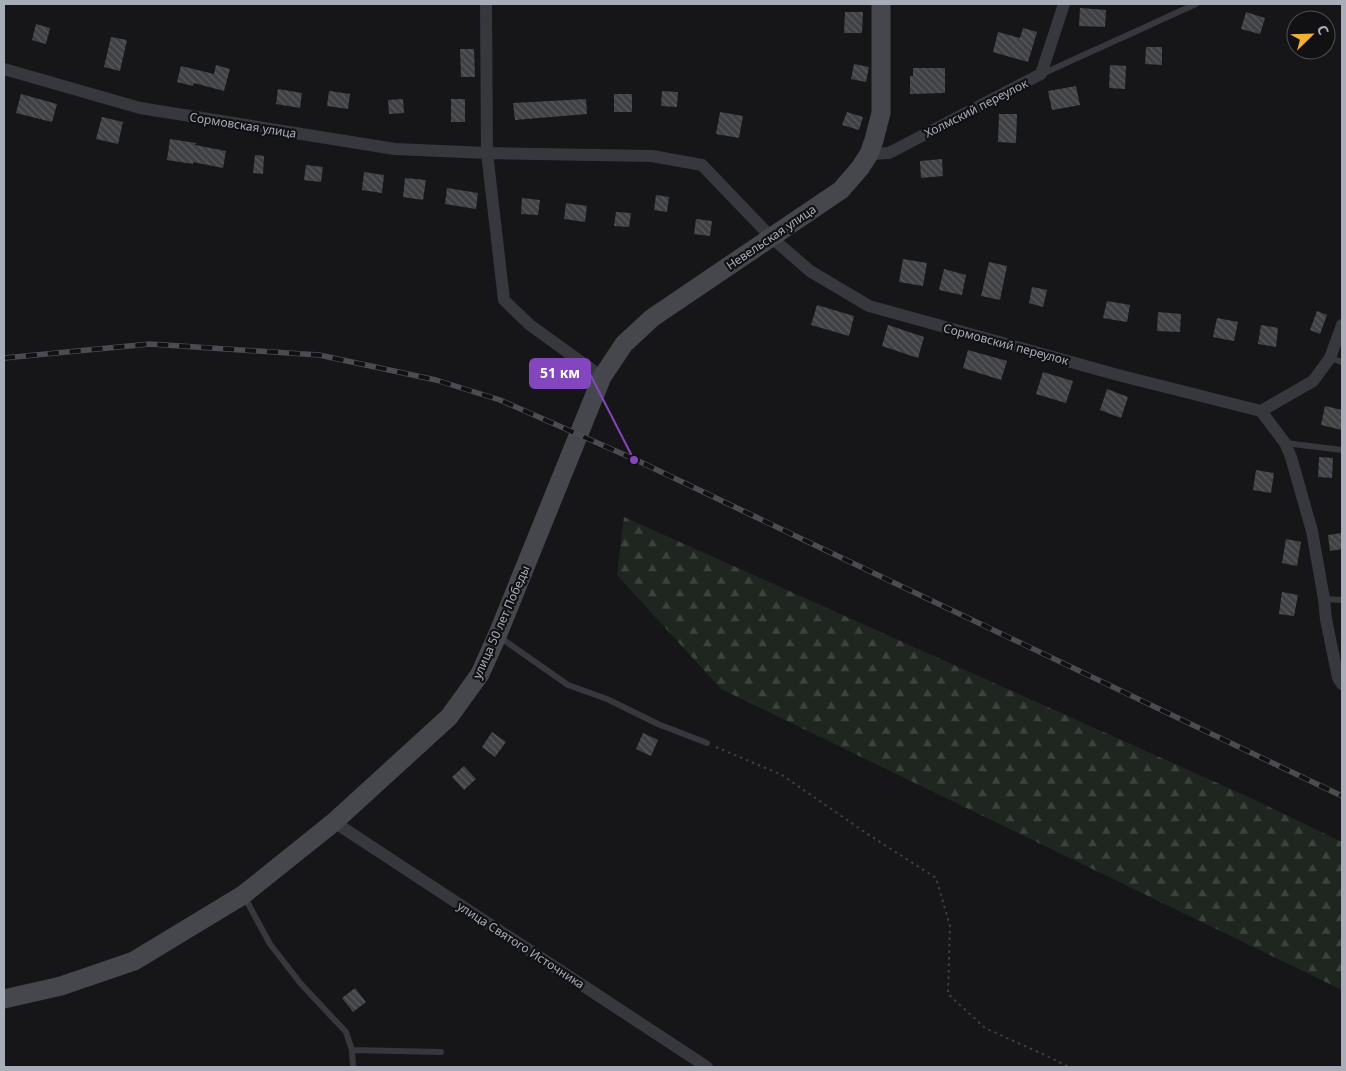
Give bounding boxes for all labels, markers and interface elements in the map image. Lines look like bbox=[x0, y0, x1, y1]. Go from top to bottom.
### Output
north arrow bbox=[1286, 10, 1336, 60]
text: С bbox=[1313, 22, 1334, 38]
street label: Холмский переулок bbox=[921, 74, 1031, 141]
street label: Сормовская улица bbox=[188, 108, 298, 142]
street label: Невельская улица bbox=[723, 201, 819, 273]
street label: Сормовский переулок bbox=[941, 319, 1071, 369]
callout: 51 км bbox=[530, 359, 590, 388]
text: 51 км bbox=[540, 363, 580, 382]
street label: улица 50 лет Победы bbox=[468, 563, 534, 681]
street label: улица Святого Источника bbox=[454, 897, 588, 993]

